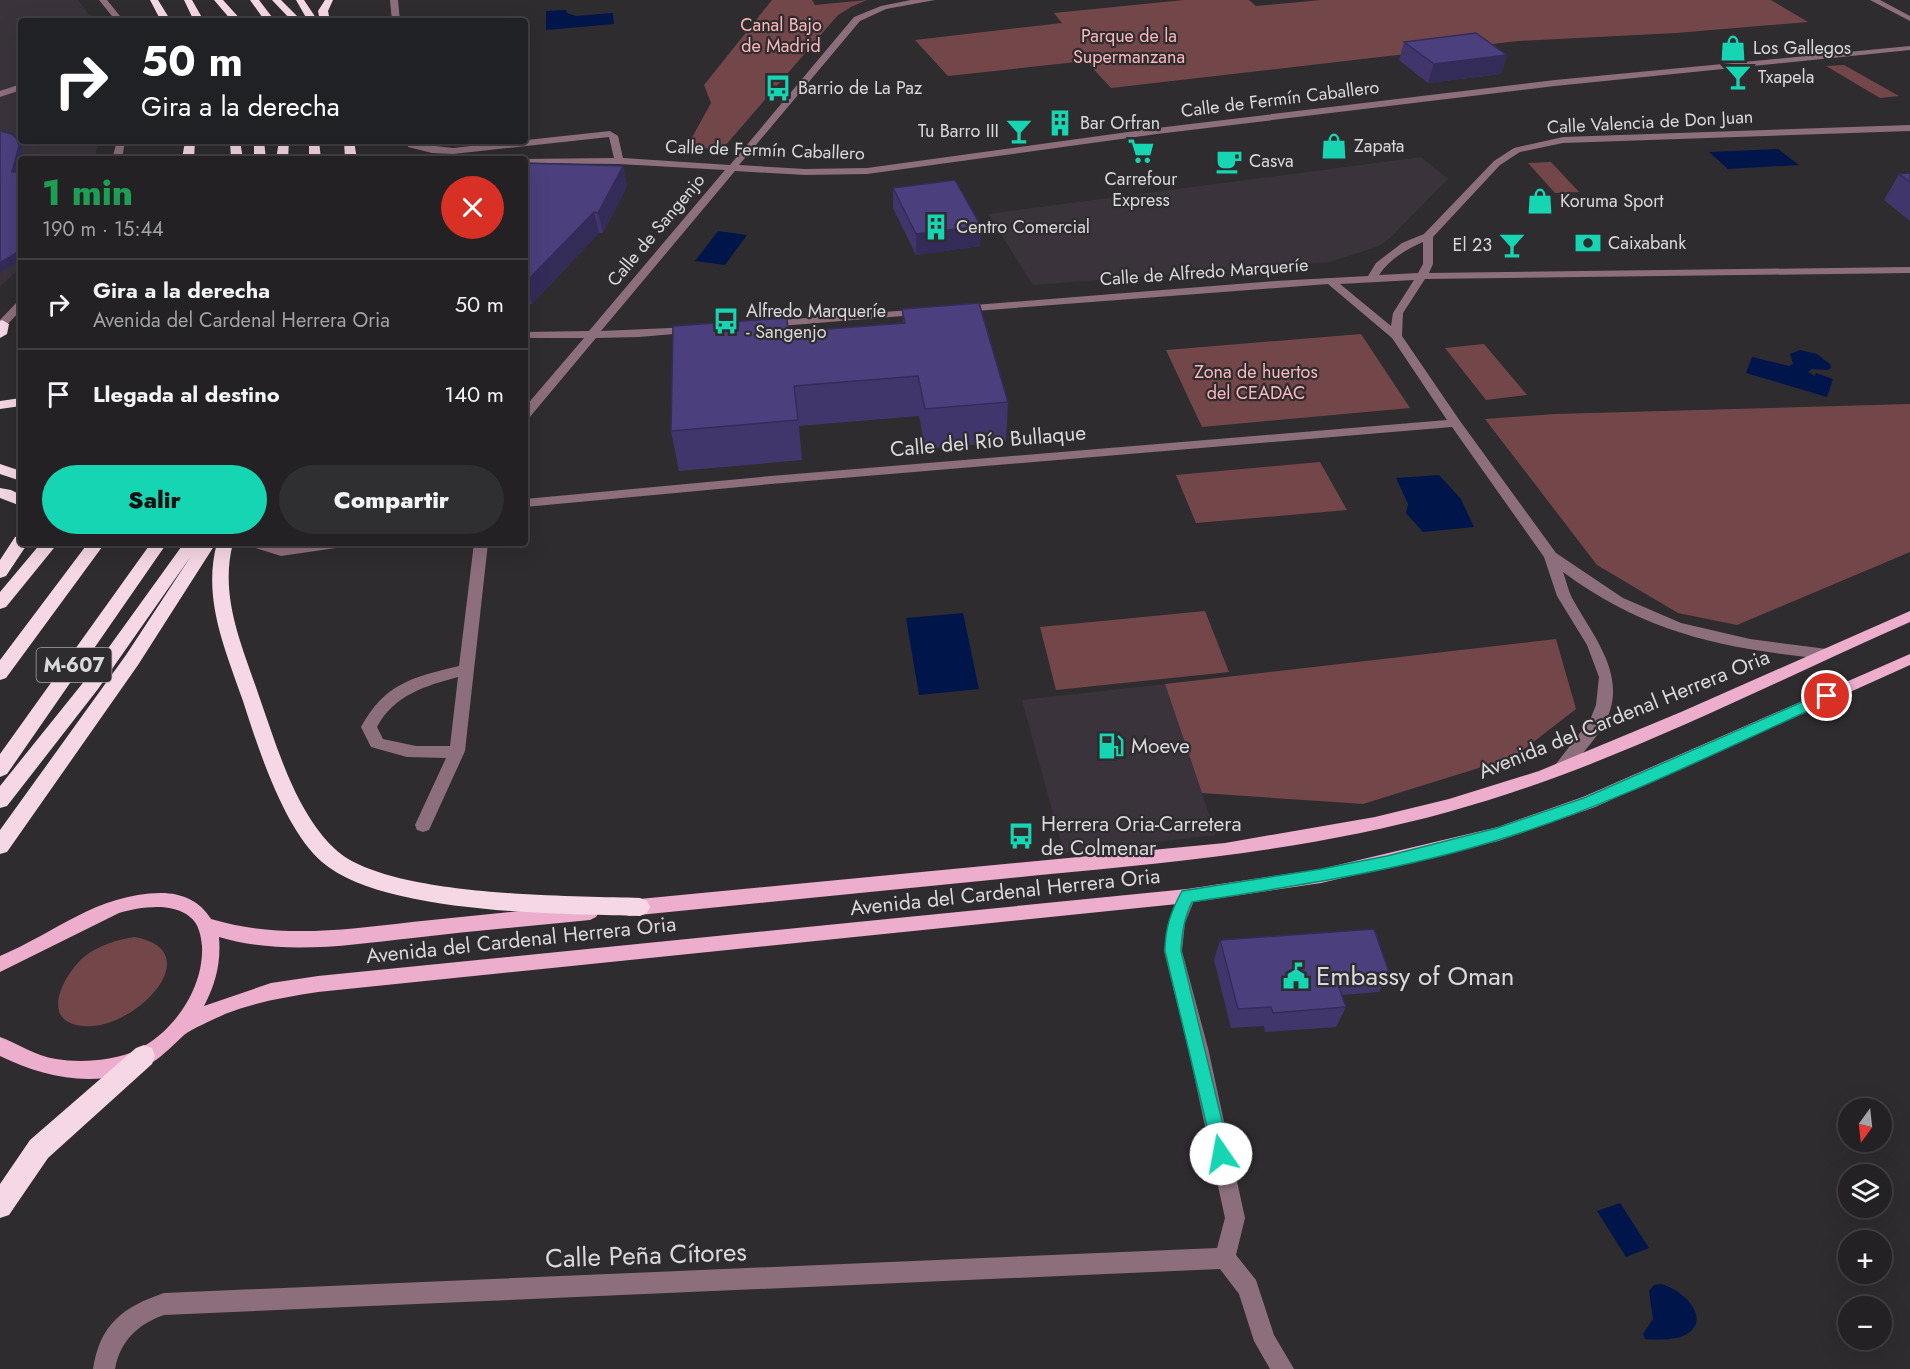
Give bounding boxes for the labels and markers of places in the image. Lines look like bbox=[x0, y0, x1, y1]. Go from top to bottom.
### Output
shop icon: Los Gallegos bbox=[1718, 33, 1748, 63]
place label: Los Gallegos bbox=[1753, 35, 1851, 61]
bar icon: Txapela bbox=[1723, 62, 1753, 92]
place label: Txapela bbox=[1758, 64, 1814, 90]
bus stop icon: Barrio de La Paz bbox=[763, 73, 793, 103]
place label: Barrio de La Paz bbox=[798, 75, 923, 101]
building icon: Bar Orfran bbox=[1045, 108, 1075, 138]
place label: Bar Orfran bbox=[1080, 110, 1160, 136]
bar icon: Tu Barro III bbox=[1004, 116, 1034, 146]
place label: Tu Barro III bbox=[918, 118, 999, 144]
shop icon: Zapata bbox=[1319, 131, 1349, 161]
place label: Zapata bbox=[1354, 133, 1404, 159]
supermarket icon: Carrefour Express bbox=[1126, 136, 1156, 166]
cafe icon: Casva bbox=[1214, 146, 1244, 176]
place label: Casva bbox=[1249, 148, 1294, 174]
place label: Carrefour Express bbox=[1105, 166, 1178, 213]
shop icon: Koruma Sport bbox=[1525, 186, 1555, 216]
place label: Koruma Sport bbox=[1560, 188, 1664, 214]
building icon: Centro Comercial bbox=[921, 212, 951, 242]
place label: Centro Comercial bbox=[956, 214, 1090, 240]
bank icon: Caixabank bbox=[1573, 228, 1603, 258]
bar icon: El 23 bbox=[1497, 230, 1527, 260]
place label: Caixabank bbox=[1608, 230, 1686, 256]
place label: El 23 bbox=[1452, 232, 1492, 258]
place label: Alfredo Marqueríe - Sangenjo bbox=[746, 298, 886, 345]
bus stop icon: Alfredo Marqueríe - Sangenjo bbox=[711, 306, 741, 336]
pin bbox=[1801, 670, 1852, 721]
fuel station icon: Moeve bbox=[1096, 731, 1126, 761]
place label: Moeve bbox=[1131, 731, 1190, 761]
place label: Herrera Oria-Carretera de Colmenar bbox=[1041, 809, 1242, 863]
bus stop icon: Herrera Oria-Carretera de Colmenar bbox=[1006, 821, 1036, 851]
place label: Embassy of Oman bbox=[1316, 957, 1514, 995]
public building icon: Embassy of Oman bbox=[1281, 961, 1311, 991]

